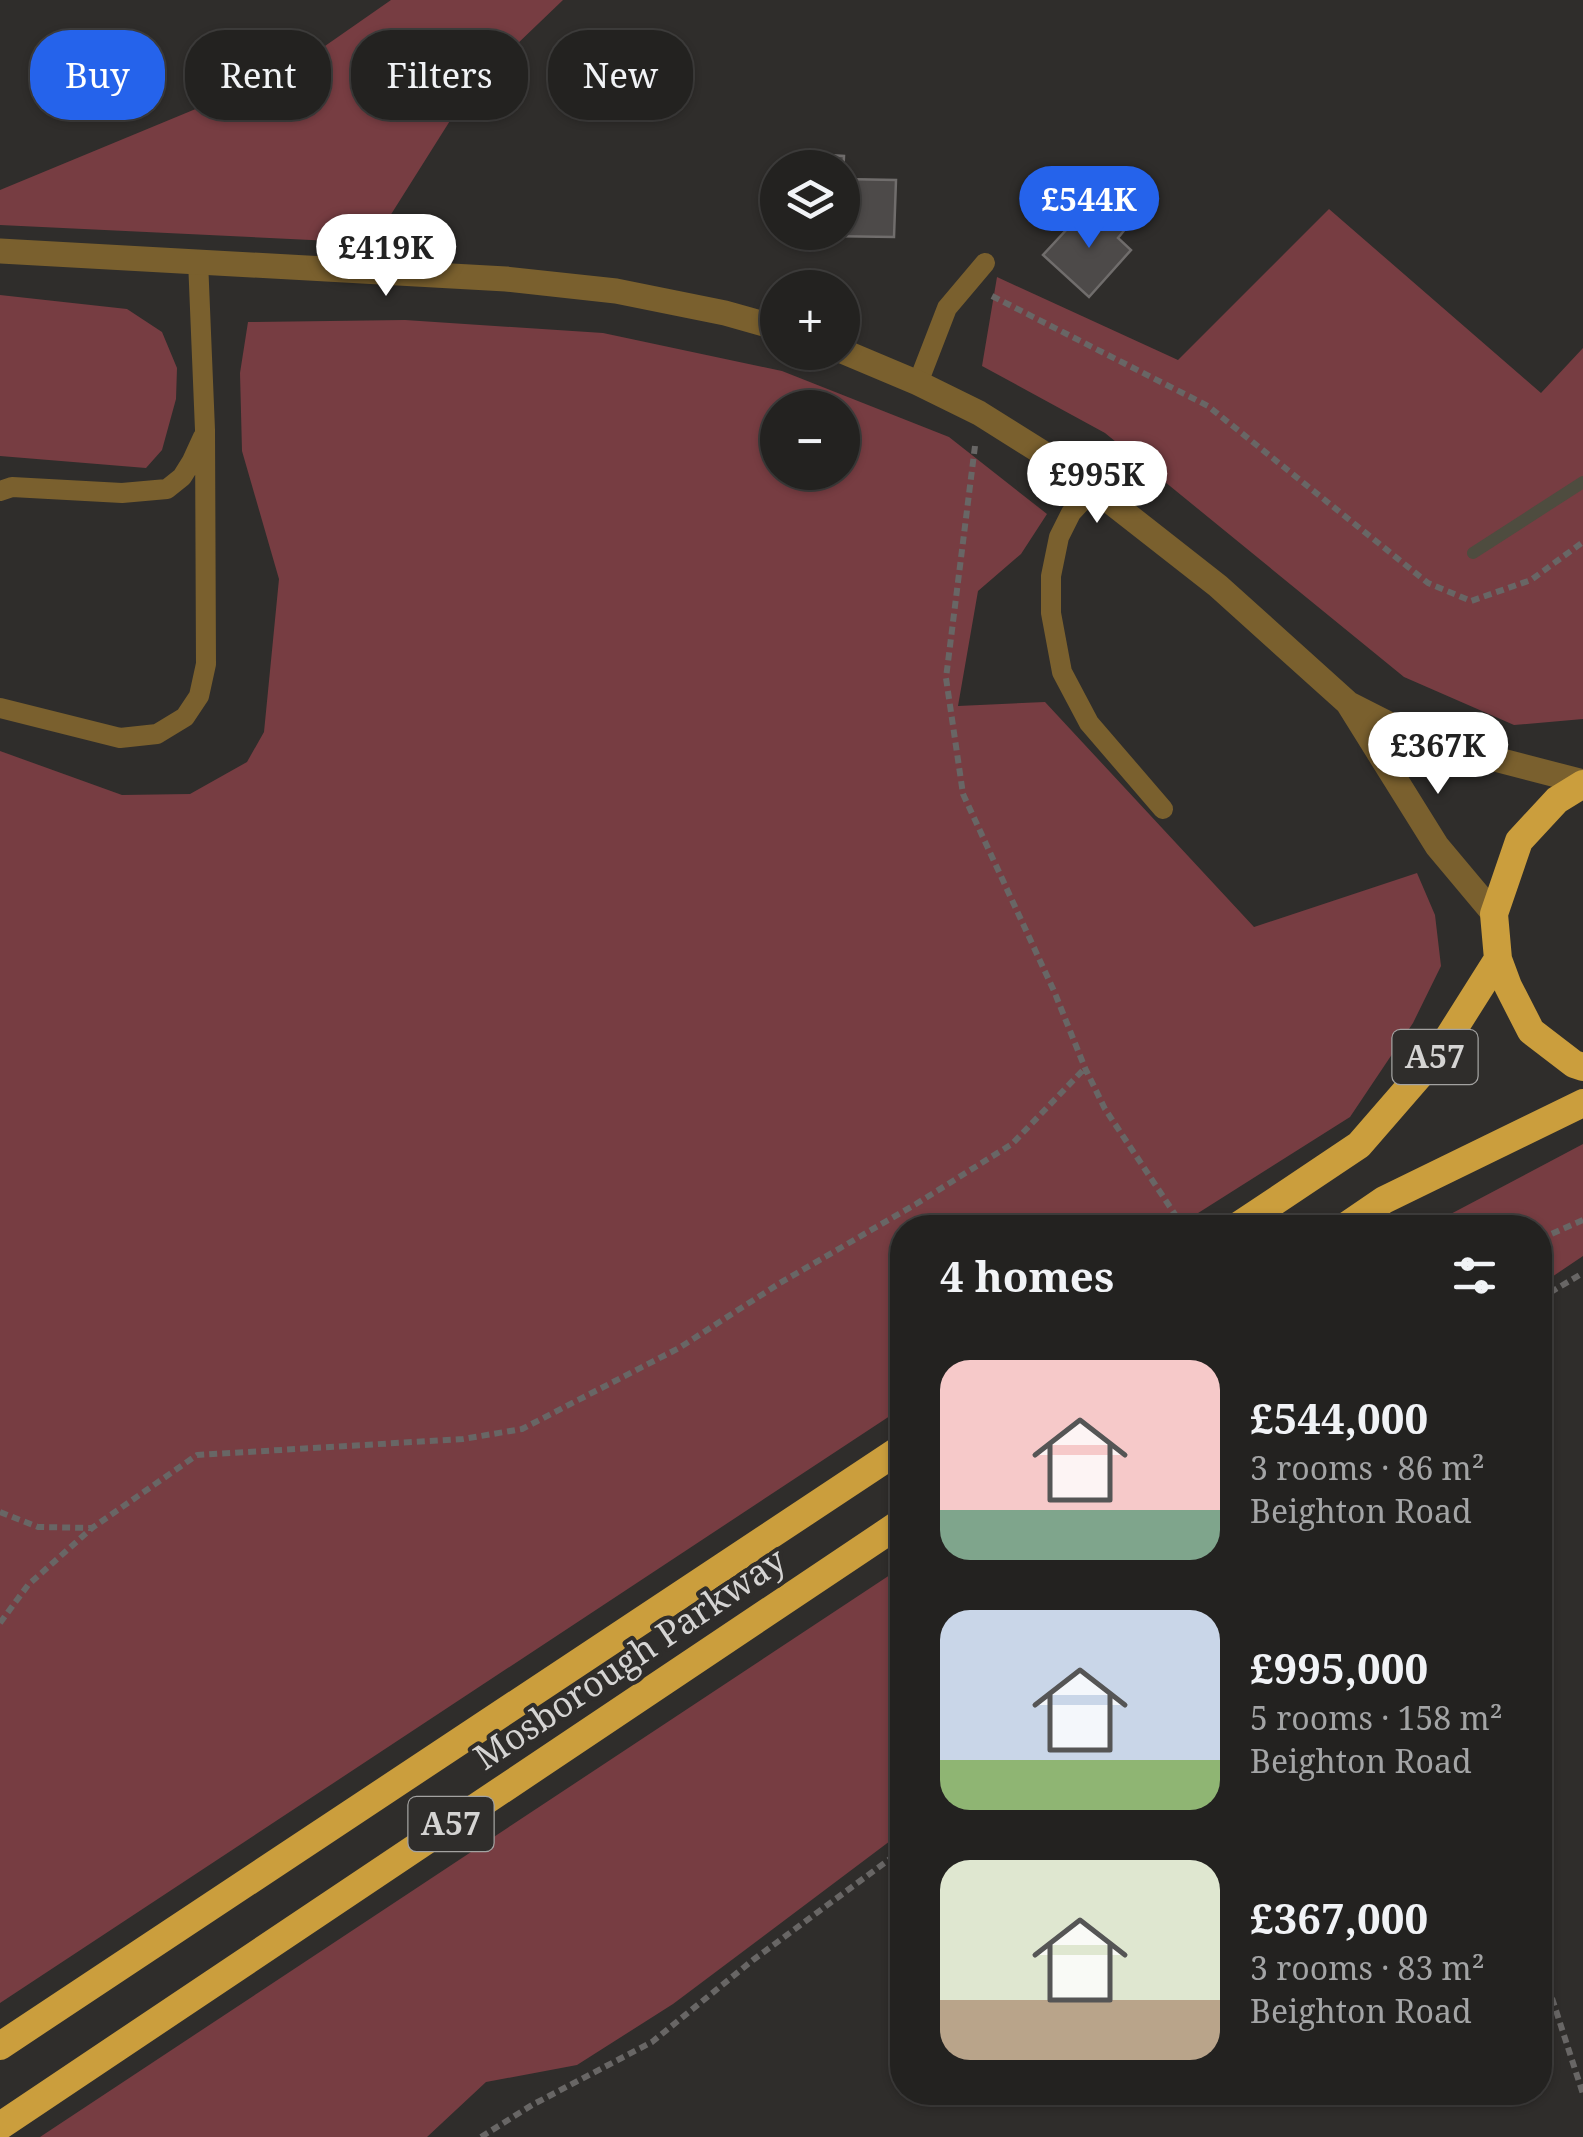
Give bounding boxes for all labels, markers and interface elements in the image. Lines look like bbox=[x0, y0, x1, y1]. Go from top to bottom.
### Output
chip: Buy bbox=[30, 30, 165, 120]
chip: Rent bbox=[185, 30, 331, 120]
chip: Filters bbox=[351, 30, 528, 120]
chip: New bbox=[548, 30, 693, 120]
map controls bbox=[760, 150, 860, 490]
button: layers bbox=[760, 150, 860, 250]
pin: £544K bbox=[1019, 166, 1159, 251]
text: £544K bbox=[1041, 177, 1137, 220]
pin: £419K bbox=[316, 214, 456, 299]
text: £419K bbox=[338, 225, 434, 268]
button: + bbox=[760, 270, 860, 370]
button: − bbox=[760, 390, 860, 490]
pin: £995K bbox=[1027, 441, 1167, 526]
text: £995K bbox=[1049, 452, 1145, 495]
pin: £367K bbox=[1368, 712, 1508, 797]
text: £367K bbox=[1390, 723, 1486, 766]
road number: A57 bbox=[1392, 1030, 1478, 1084]
text: 4 homes bbox=[940, 1247, 1114, 1304]
icon: filters bbox=[1447, 1248, 1502, 1303]
text: £544,000 bbox=[1250, 1389, 1428, 1446]
icon: home bbox=[1020, 1400, 1140, 1520]
text: 3 rooms · 86 m² bbox=[1250, 1446, 1485, 1489]
text: Beighton Road bbox=[1250, 1489, 1472, 1532]
street label: Mosborough Parkway bbox=[464, 1536, 794, 1780]
text: £995,000 bbox=[1250, 1639, 1428, 1696]
icon: home bbox=[1020, 1650, 1140, 1770]
text: 5 rooms · 158 m² bbox=[1250, 1696, 1503, 1739]
text: Beighton Road bbox=[1250, 1739, 1472, 1782]
road number: A57 bbox=[408, 1797, 494, 1851]
text: £367,000 bbox=[1250, 1889, 1428, 1946]
icon: home bbox=[1020, 1900, 1140, 2020]
text: 3 rooms · 83 m² bbox=[1250, 1946, 1485, 1989]
text: Beighton Road bbox=[1250, 1989, 1472, 2032]

